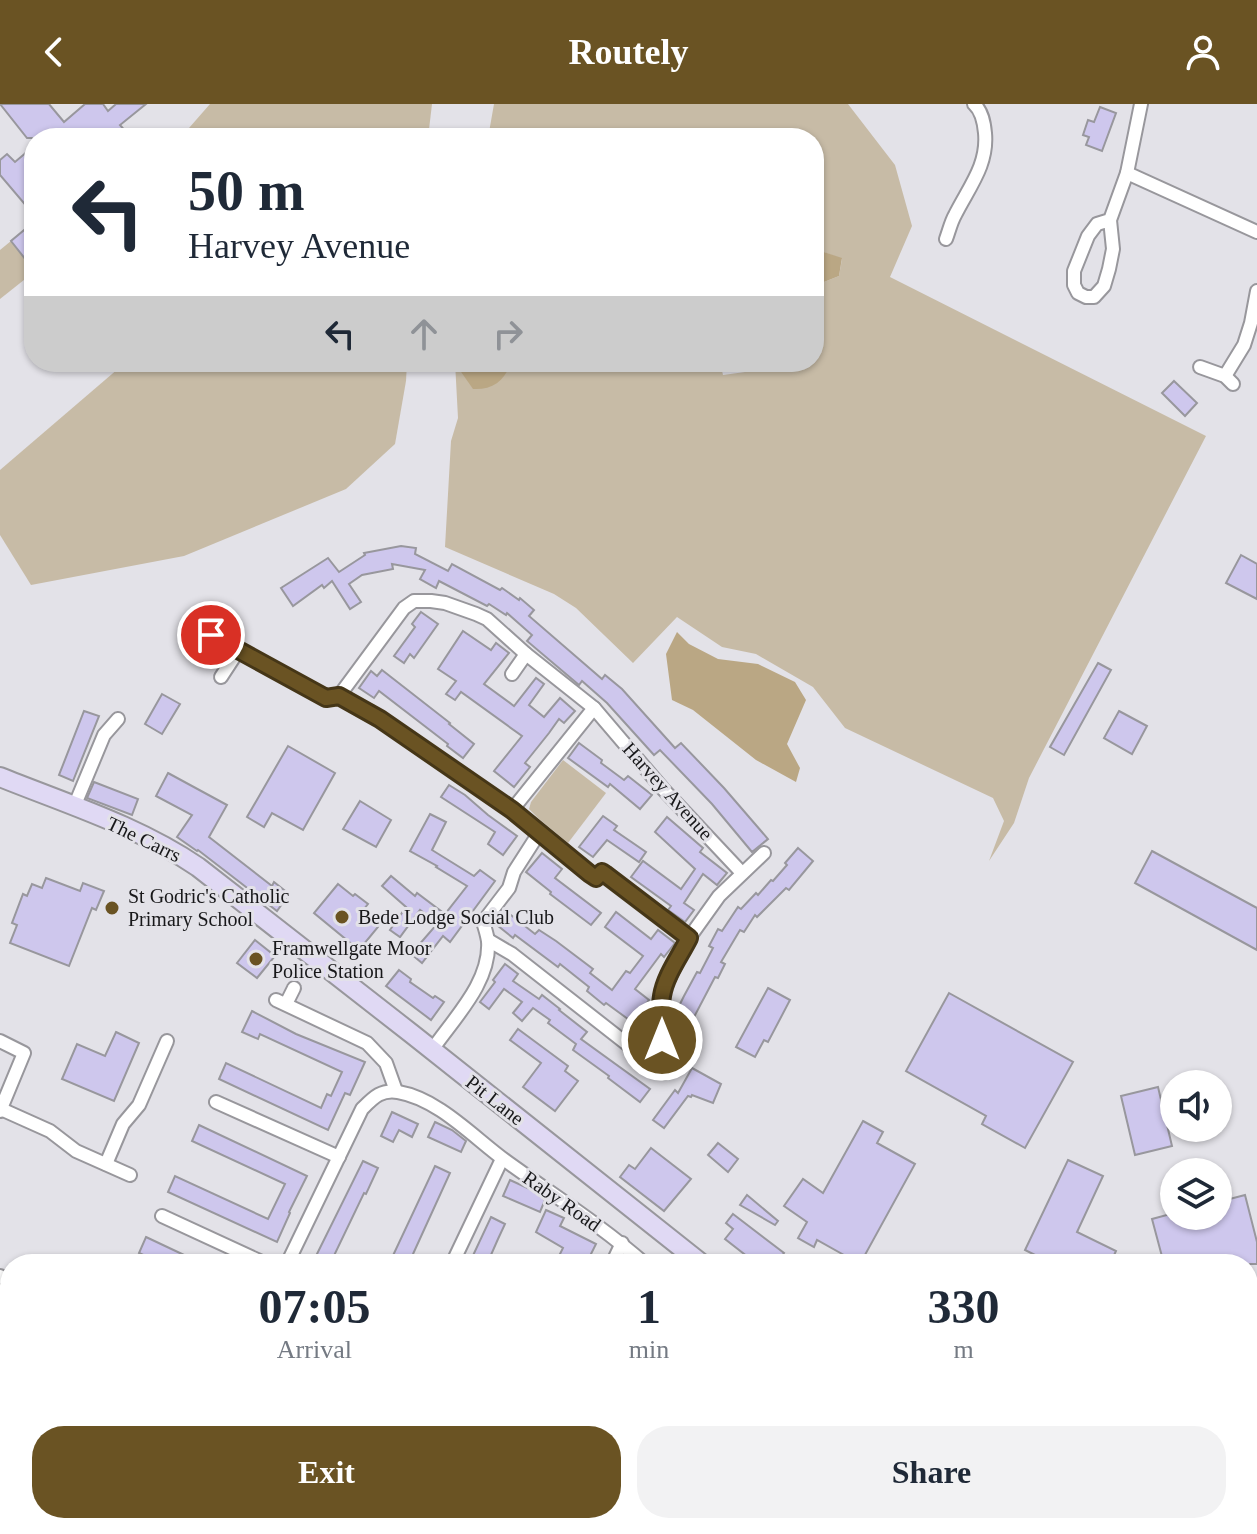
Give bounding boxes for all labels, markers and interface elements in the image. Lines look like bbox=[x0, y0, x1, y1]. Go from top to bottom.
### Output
icon: back bbox=[32, 30, 76, 74]
icon: person bbox=[1181, 30, 1225, 74]
text: Routely bbox=[569, 32, 689, 72]
icon: left bbox=[56, 160, 160, 264]
text: 50 m bbox=[188, 160, 305, 222]
text: Harvey Avenue bbox=[188, 226, 410, 266]
icon: left bbox=[318, 312, 362, 356]
icon: ahead bbox=[402, 312, 446, 356]
icon: right bbox=[486, 312, 530, 356]
pin bbox=[177, 601, 245, 669]
icon: arrive bbox=[189, 613, 233, 657]
street label: Harvey Avenue bbox=[618, 738, 718, 845]
street label: The Carrs bbox=[103, 812, 185, 866]
place label: St Godric's Catholic Primary School bbox=[128, 885, 289, 931]
marker: St Godric's Catholic Primary School bbox=[103, 899, 121, 917]
place label: Bede Lodge Social Club bbox=[358, 906, 554, 929]
marker: Bede Lodge Social Club bbox=[333, 908, 351, 926]
place label: Framwellgate Moor Police Station bbox=[272, 937, 432, 982]
marker: Framwellgate Moor Police Station bbox=[247, 950, 265, 968]
position arrow bbox=[620, 998, 704, 1082]
map controls bbox=[1160, 1070, 1232, 1230]
button: sound bbox=[1160, 1070, 1232, 1142]
street label: Pit Lane bbox=[462, 1071, 528, 1129]
button: layers bbox=[1160, 1158, 1232, 1230]
street label: Raby Road bbox=[518, 1166, 605, 1236]
text: 07:05 bbox=[258, 1280, 370, 1333]
text: 1 bbox=[637, 1280, 661, 1333]
text: 330 bbox=[928, 1280, 1000, 1333]
text: Arrival bbox=[277, 1335, 352, 1364]
text: min bbox=[629, 1335, 669, 1364]
text: m bbox=[953, 1335, 974, 1364]
button: Exit bbox=[32, 1426, 621, 1518]
button: Share bbox=[637, 1426, 1226, 1518]

